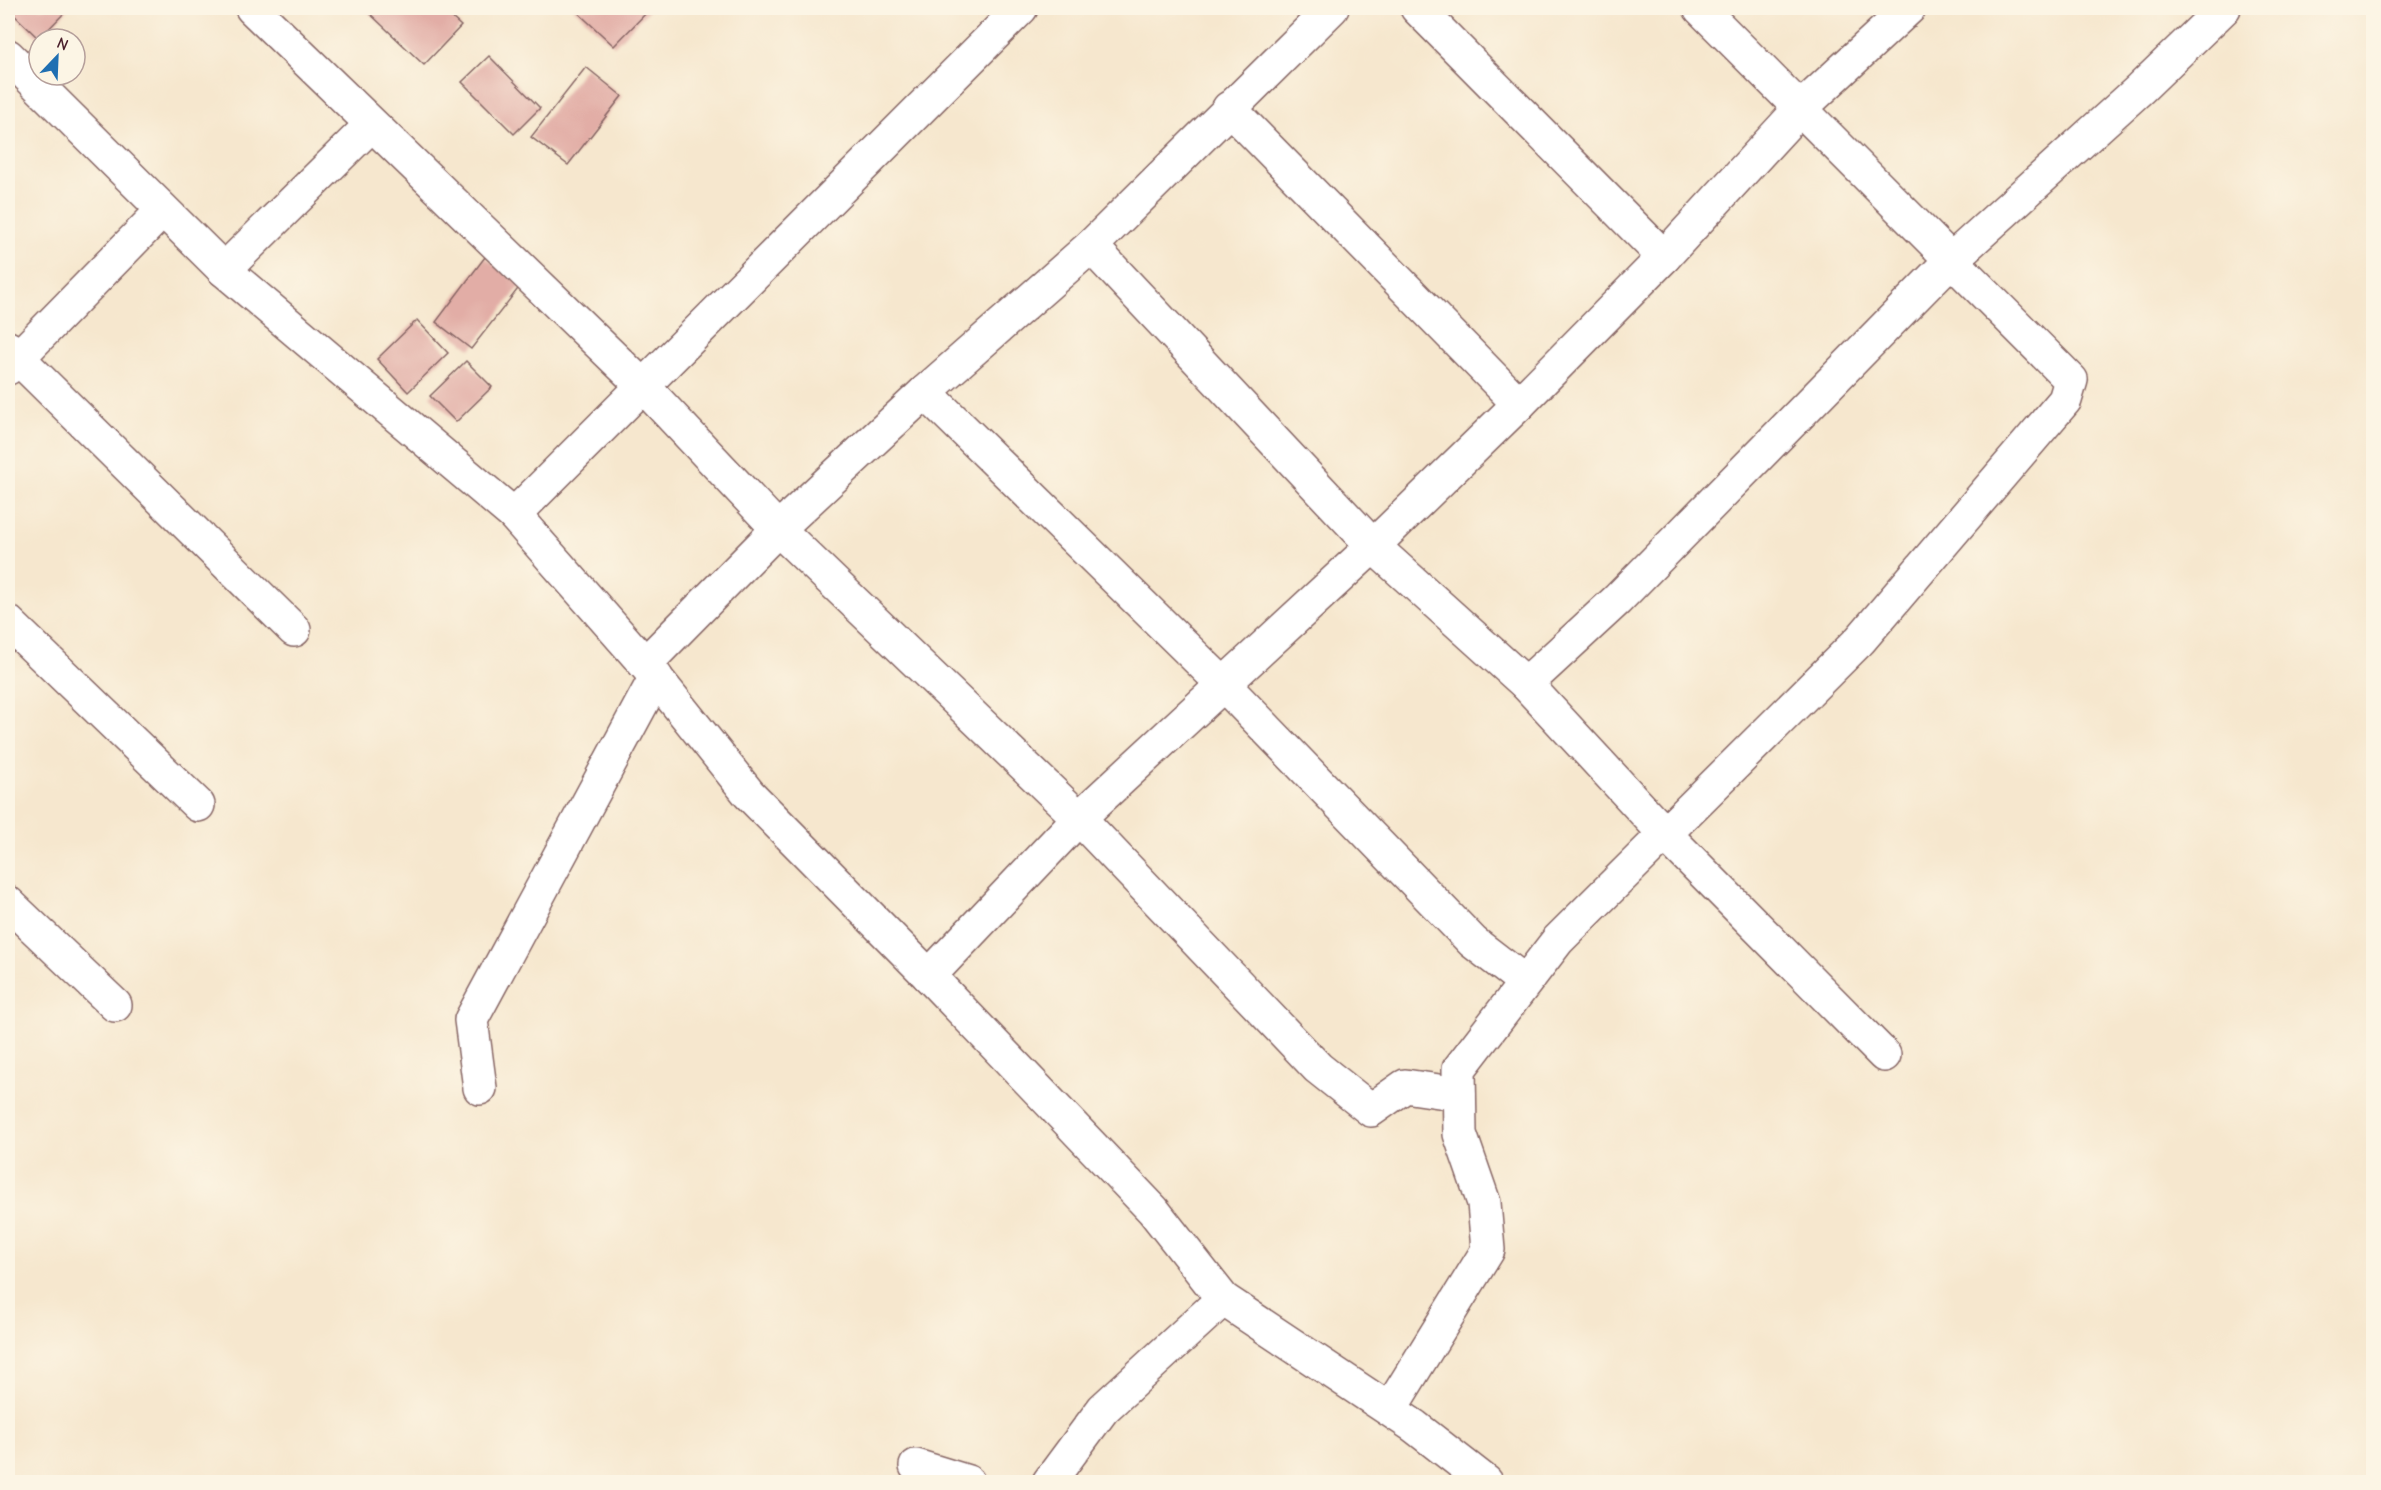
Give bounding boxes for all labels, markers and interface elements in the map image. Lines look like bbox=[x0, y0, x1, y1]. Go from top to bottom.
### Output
north arrow bbox=[27, 27, 87, 87]
text: N bbox=[54, 34, 71, 54]

